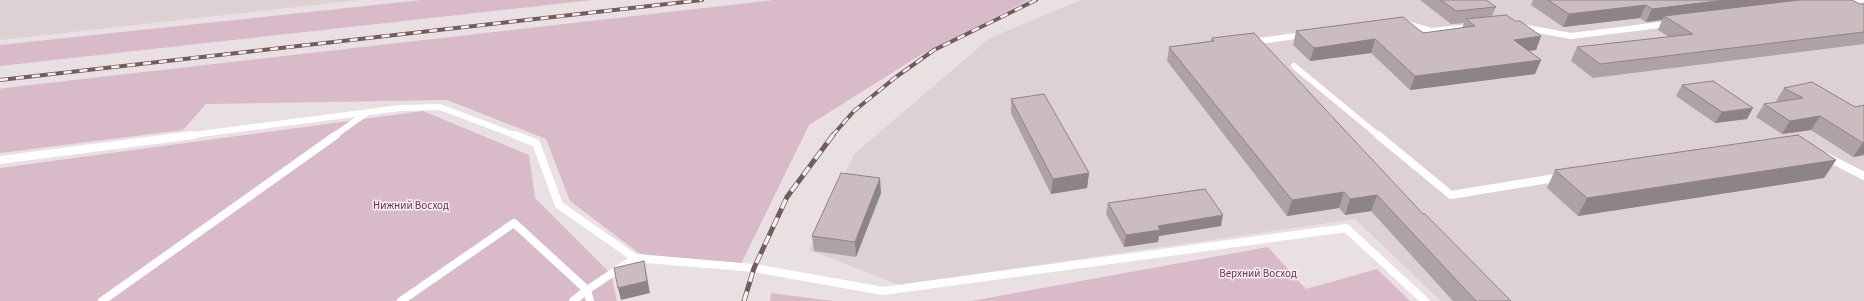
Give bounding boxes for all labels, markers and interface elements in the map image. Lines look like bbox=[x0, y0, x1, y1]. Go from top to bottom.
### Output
park label: Нижний Восход bbox=[373, 200, 449, 214]
park label: Верхний Восход bbox=[1219, 268, 1297, 282]

